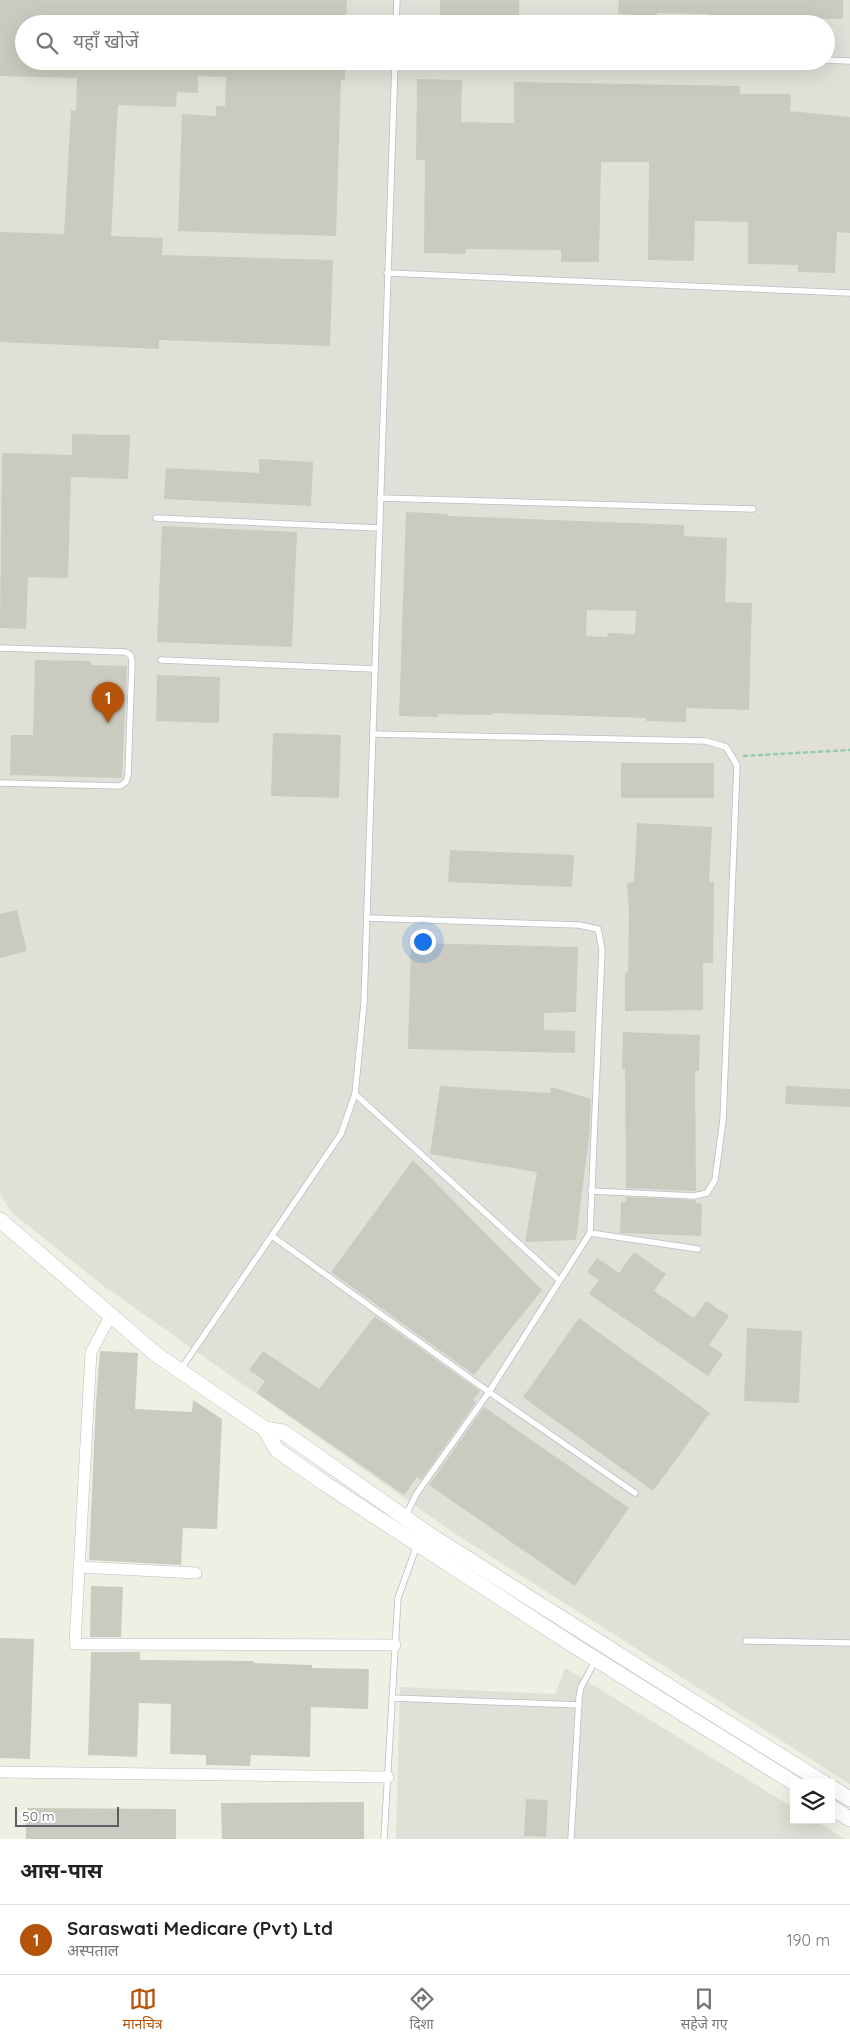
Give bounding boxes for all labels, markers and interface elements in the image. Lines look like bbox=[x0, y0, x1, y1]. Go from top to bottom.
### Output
search box bbox=[15, 15, 835, 70]
icon: search bbox=[33, 29, 61, 57]
text: यहाँ खोजें bbox=[73, 29, 139, 53]
pin: 1 bbox=[92, 682, 124, 723]
your location bbox=[410, 929, 436, 955]
map controls bbox=[790, 1779, 835, 1824]
button: layers bbox=[790, 1779, 835, 1824]
scale bar bbox=[15, 1804, 119, 1827]
text: 50 m bbox=[22, 1807, 55, 1825]
text: आस-पास bbox=[20, 1857, 102, 1883]
text: Saraswati Medicare (Pvt) Ltd bbox=[67, 1916, 333, 1940]
text: 1 bbox=[33, 1930, 39, 1950]
text: 190 m bbox=[787, 1930, 830, 1950]
text: अस्पताल bbox=[67, 1940, 119, 1960]
tab: मानचित्र bbox=[123, 1985, 163, 2035]
tab: दिशा bbox=[408, 1985, 436, 2035]
tab: सहेजे गए bbox=[681, 1985, 727, 2035]

